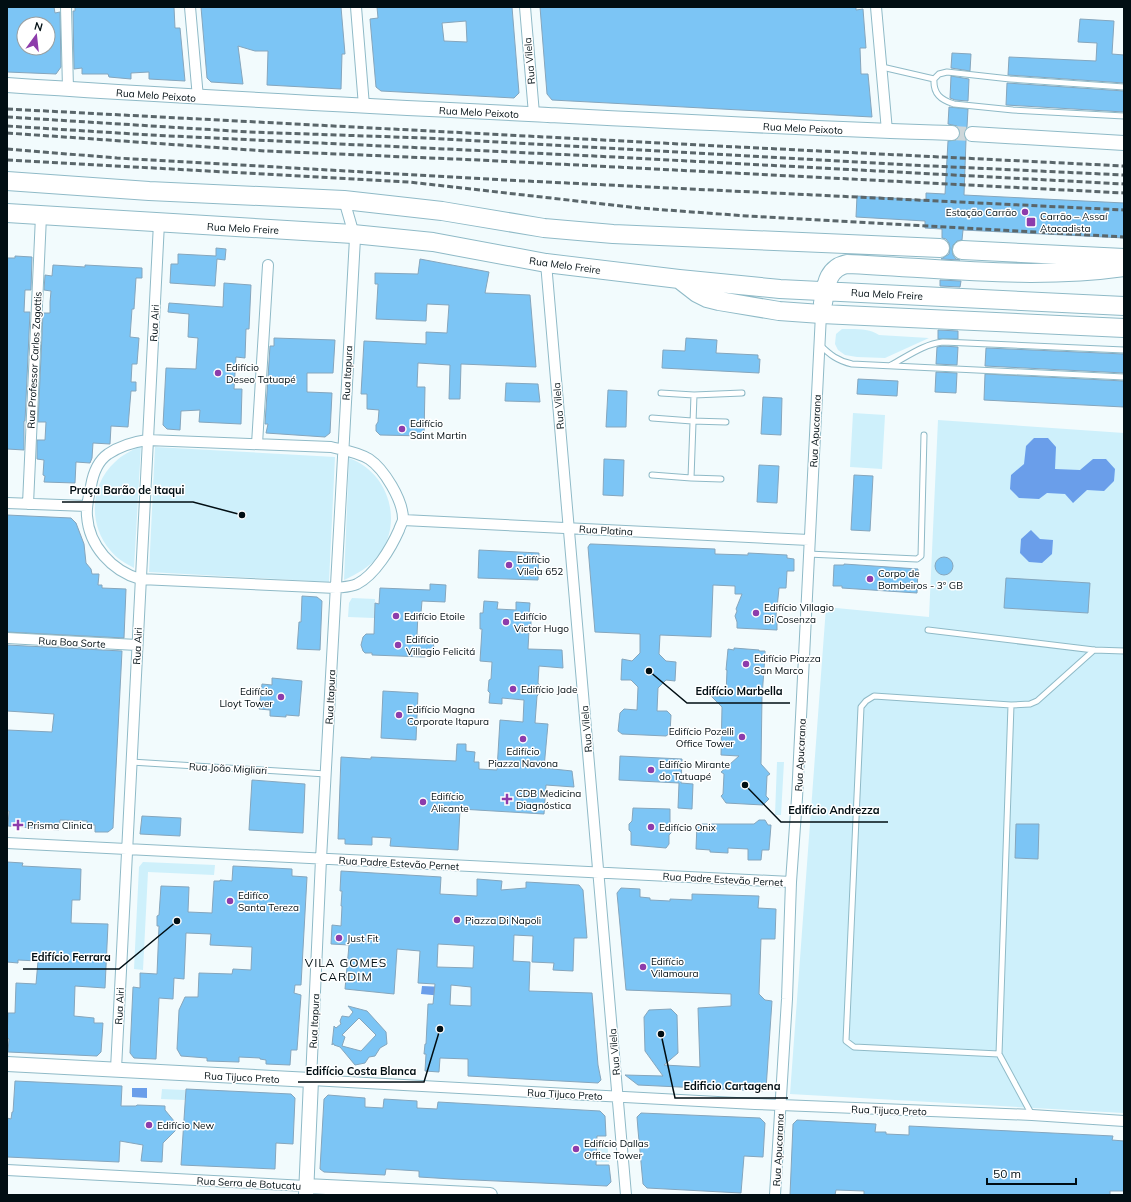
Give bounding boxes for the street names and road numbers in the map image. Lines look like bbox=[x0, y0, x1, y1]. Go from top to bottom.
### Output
street label: Rua Vilela bbox=[521, 37, 538, 85]
street label: Rua Melo Peixoto bbox=[116, 86, 197, 105]
street label: Rua Melo Peixoto bbox=[439, 104, 520, 121]
street label: Rua Melo Peixoto bbox=[763, 120, 844, 137]
street label: Rua Melo Freire bbox=[207, 220, 279, 237]
street label: Rua Melo Freire bbox=[528, 254, 601, 277]
street label: Rua Melo Freire bbox=[851, 286, 923, 303]
street label: Rua Professor Carlos Zagottis bbox=[24, 291, 45, 429]
street label: Rua Airi bbox=[147, 304, 162, 342]
street label: Rua Itapura bbox=[340, 345, 355, 401]
street label: Rua Vilela bbox=[550, 382, 567, 430]
street label: Rua Apucarana bbox=[807, 394, 824, 468]
street label: Rua Platina bbox=[579, 523, 633, 538]
street label: Rua Airi bbox=[130, 627, 145, 665]
street label: Rua Boa Sorte bbox=[38, 634, 106, 651]
street label: Rua Itapura bbox=[323, 669, 338, 725]
street label: Rua Vilela bbox=[578, 705, 595, 753]
street label: Rua Apucarana bbox=[792, 718, 809, 792]
street label: Rua João Migliari bbox=[188, 760, 267, 777]
street label: Rua Padre Estevão Pernet bbox=[338, 854, 460, 873]
street label: Rua Padre Estevão Pernet bbox=[662, 870, 784, 889]
street label: Rua Airi bbox=[112, 987, 127, 1025]
street label: Rua Itapura bbox=[307, 993, 322, 1049]
street label: Rua Vilela bbox=[606, 1028, 623, 1076]
street label: Rua Tijuco Preto bbox=[204, 1069, 280, 1086]
street label: Rua Tijuco Preto bbox=[527, 1086, 603, 1103]
street label: Rua Tijuco Preto bbox=[851, 1103, 927, 1118]
street label: Rua Apucarana bbox=[770, 1113, 787, 1187]
street label: Rua Serra de Botucatu bbox=[196, 1174, 302, 1193]

